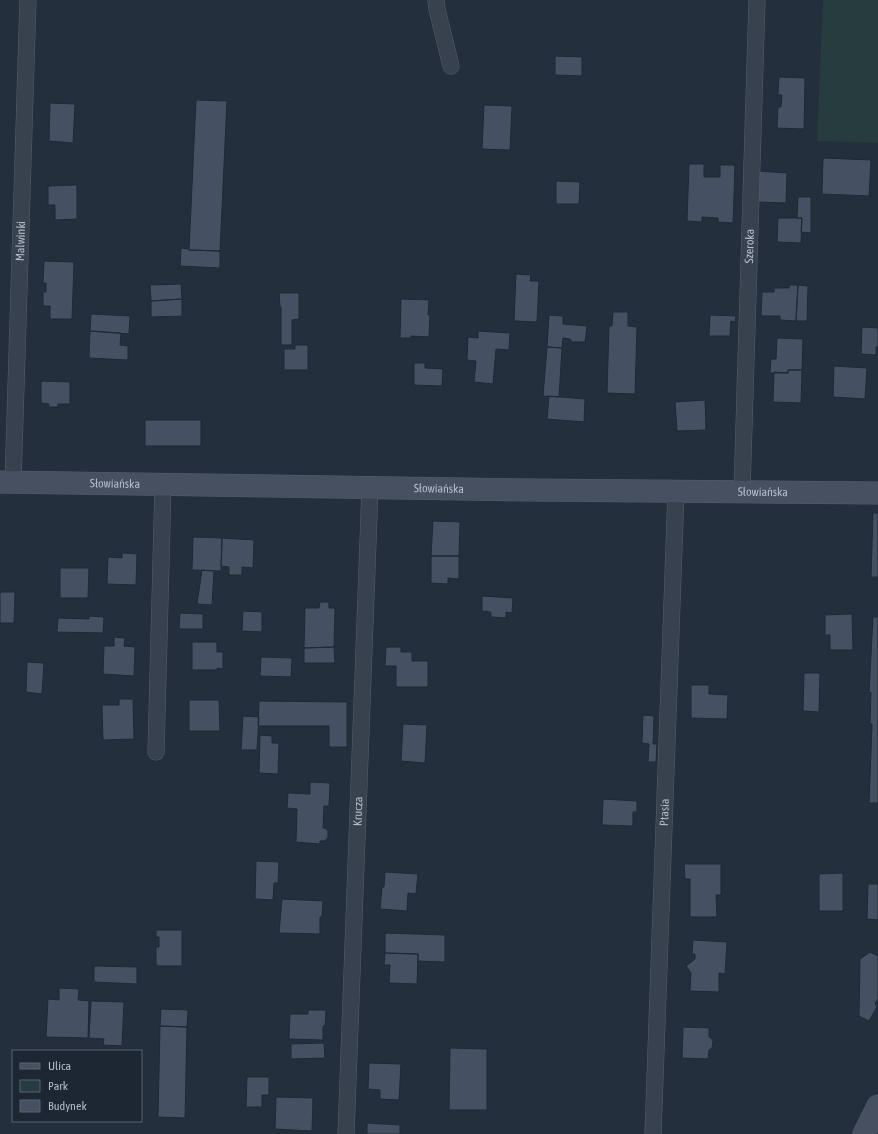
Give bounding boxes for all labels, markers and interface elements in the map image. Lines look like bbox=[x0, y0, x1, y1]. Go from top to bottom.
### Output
street label: Malwinki bbox=[13, 221, 28, 261]
street label: Szeroka bbox=[742, 229, 757, 264]
street label: Słowiańska bbox=[90, 476, 140, 491]
street label: Słowiańska bbox=[414, 481, 464, 496]
street label: Słowiańska bbox=[738, 485, 788, 499]
street label: Krucza bbox=[350, 796, 366, 826]
street label: Ptasia bbox=[657, 798, 672, 826]
legend bbox=[12, 1050, 142, 1122]
text: Ulica bbox=[48, 1059, 71, 1073]
text: Park bbox=[48, 1079, 69, 1093]
text: Budynek bbox=[48, 1099, 87, 1113]

